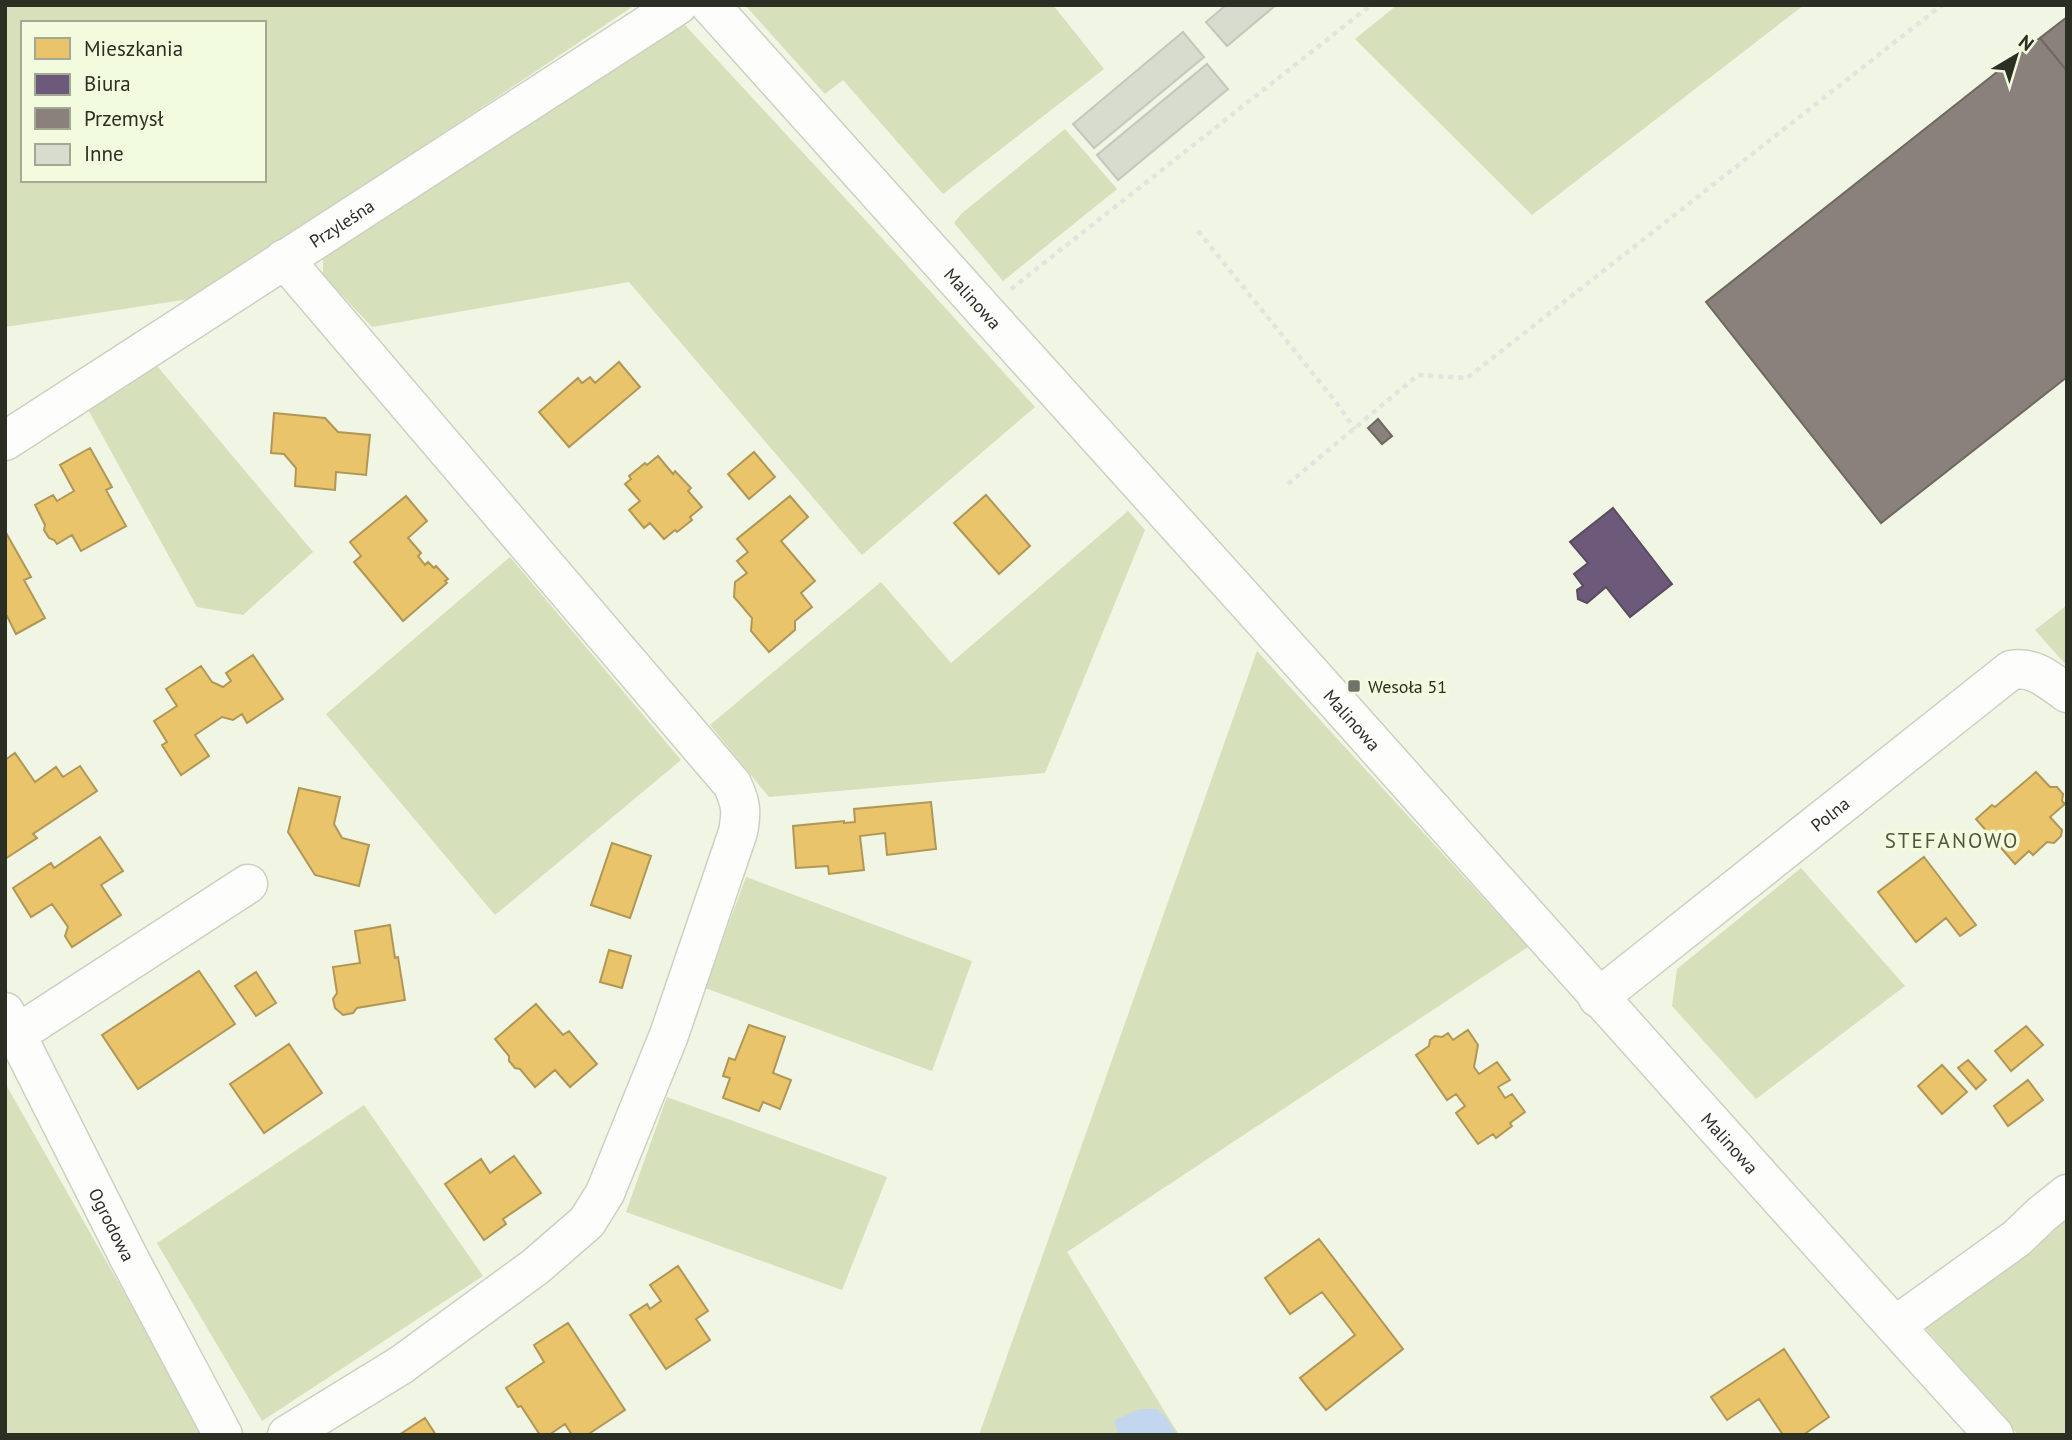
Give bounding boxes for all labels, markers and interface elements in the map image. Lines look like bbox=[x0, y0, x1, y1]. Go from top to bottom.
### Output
legend bbox=[21, 21, 266, 182]
north arrow bbox=[1981, 21, 2051, 91]
text: N bbox=[2014, 29, 2039, 56]
text: Mieszkania bbox=[84, 35, 183, 62]
text: Biura bbox=[84, 70, 131, 97]
text: Przemysł bbox=[84, 105, 164, 132]
text: Inne bbox=[84, 140, 124, 167]
street label: Przyleśna bbox=[305, 194, 378, 252]
street label: Malinowa bbox=[939, 263, 1007, 334]
place label: Wesoła 51 bbox=[1368, 675, 1447, 698]
marker: Wesoła 51 bbox=[1346, 678, 1362, 694]
street label: Malinowa bbox=[1319, 684, 1386, 755]
street label: Polna bbox=[1806, 791, 1854, 836]
district label: STEFANOWO bbox=[1885, 827, 2019, 854]
street label: Malinowa bbox=[1696, 1107, 1763, 1178]
street label: Ogrodowa bbox=[84, 1184, 140, 1265]

